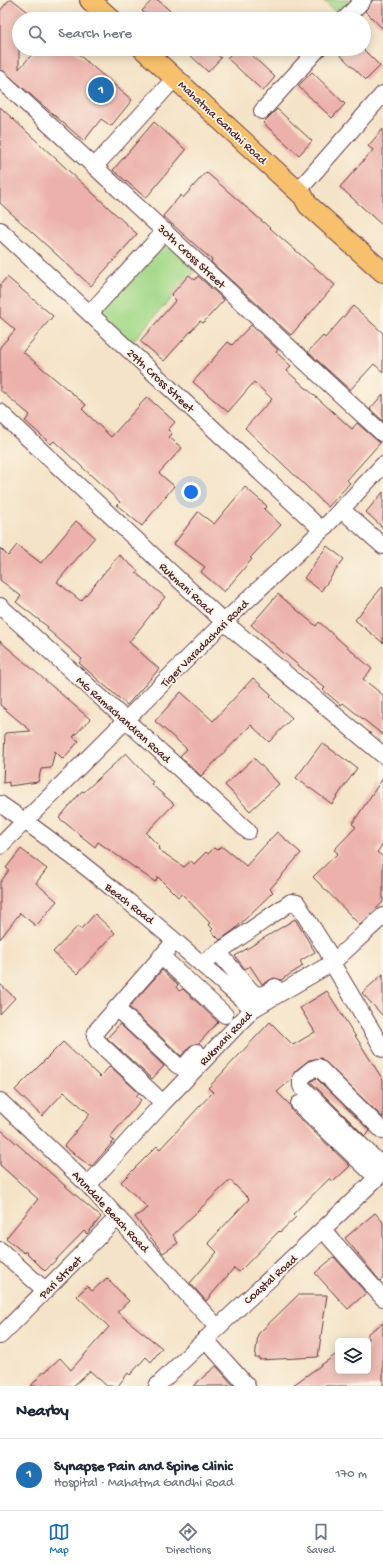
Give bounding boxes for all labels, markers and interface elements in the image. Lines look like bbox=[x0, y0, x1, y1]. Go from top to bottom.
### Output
search box bbox=[12, 12, 371, 56]
icon: search bbox=[26, 23, 48, 45]
text: Search here bbox=[58, 25, 132, 43]
pin: 1 bbox=[88, 75, 114, 105]
street label: Mahatma Gandhi Road bbox=[174, 79, 270, 169]
street label: 30th Cross Street bbox=[153, 222, 228, 293]
street label: 29th Cross Street bbox=[123, 347, 197, 417]
your location bbox=[181, 482, 201, 502]
street label: Rukmani Road bbox=[155, 561, 217, 619]
street label: Tiger Varadachari Road bbox=[158, 597, 253, 692]
street label: MG Ramachandran Road bbox=[72, 674, 174, 767]
street label: Beach Road bbox=[101, 880, 157, 929]
street label: Rukmani Road bbox=[197, 1009, 256, 1069]
street label: Arundale Beach Road bbox=[68, 1169, 152, 1257]
street label: Coastal Road bbox=[242, 1252, 302, 1308]
street label: Pari Street bbox=[36, 1253, 87, 1304]
map controls bbox=[335, 1338, 371, 1374]
button: layers bbox=[335, 1338, 371, 1374]
text: Nearby bbox=[16, 1402, 69, 1422]
text: Synapse Pain and Spine Clinic bbox=[54, 1458, 233, 1476]
text: 1 bbox=[26, 1467, 32, 1482]
text: 170 m bbox=[335, 1467, 367, 1482]
text: Hospital · Mahatma Gandhi Road bbox=[54, 1476, 234, 1491]
tab: Map bbox=[48, 1521, 70, 1557]
tab: Directions bbox=[166, 1521, 211, 1557]
tab: Saved bbox=[307, 1521, 335, 1557]

